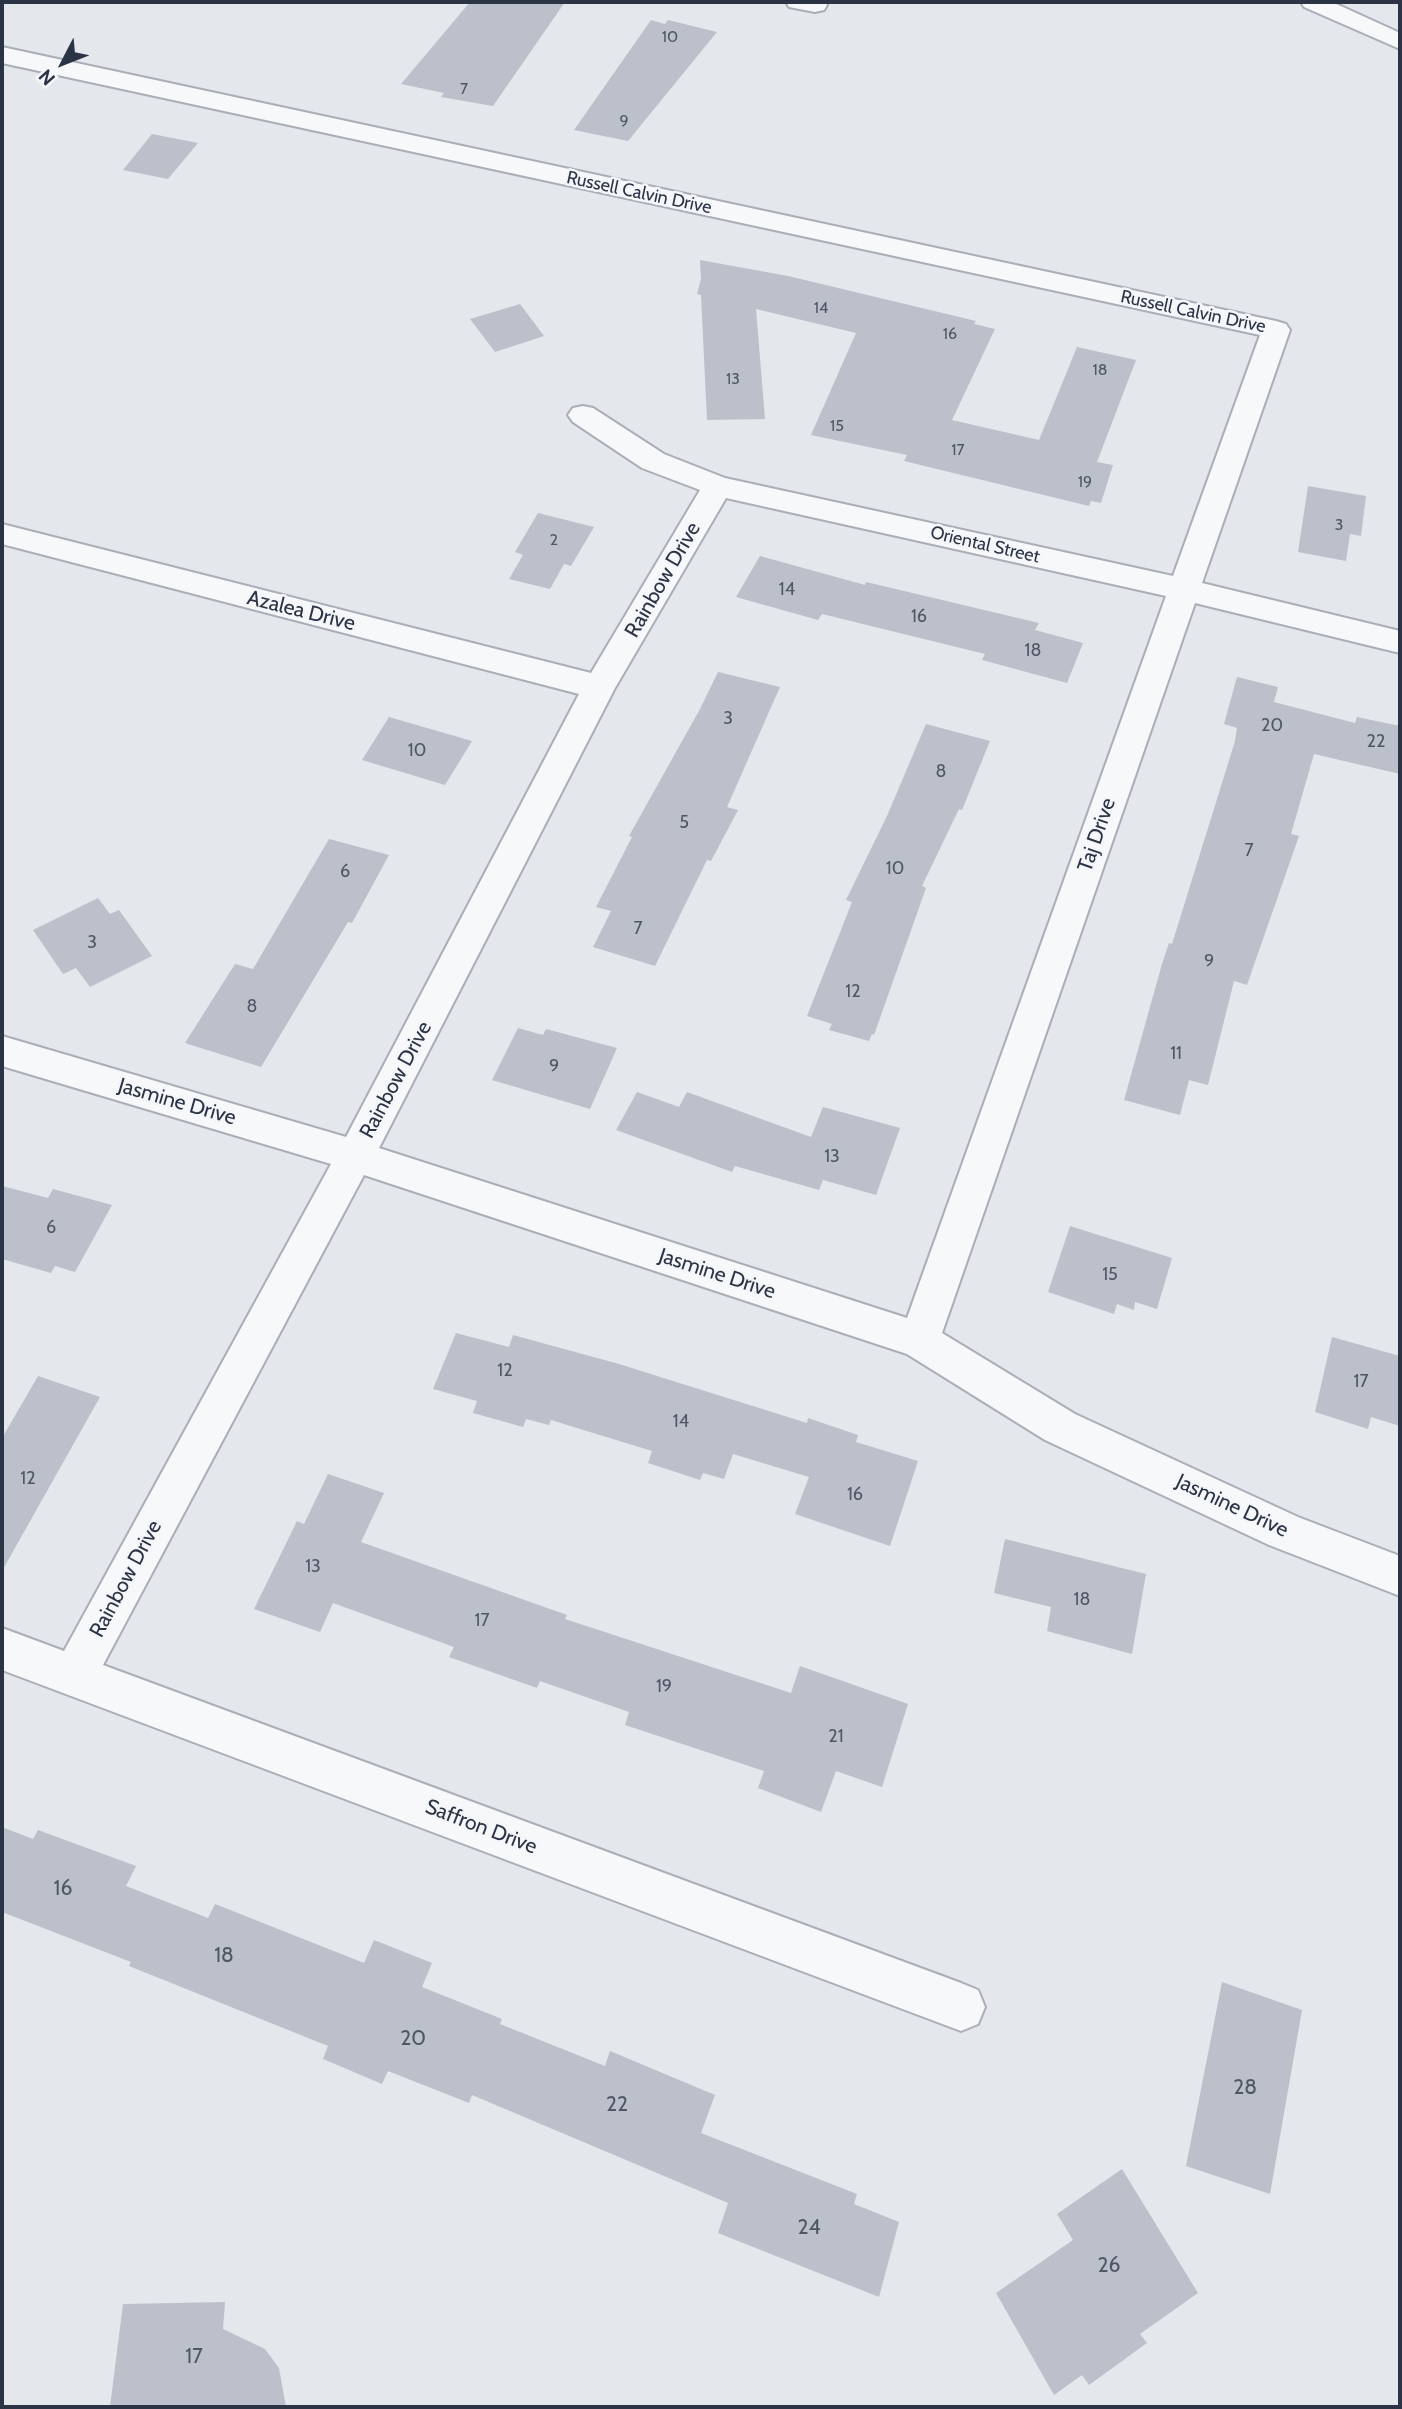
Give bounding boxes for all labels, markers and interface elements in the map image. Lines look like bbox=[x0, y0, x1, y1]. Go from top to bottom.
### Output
house number: 10 bbox=[662, 27, 678, 47]
north arrow bbox=[28, 28, 98, 98]
text: N bbox=[34, 65, 60, 90]
house number: 7 bbox=[460, 79, 468, 99]
house number: 9 bbox=[619, 111, 629, 131]
street label: Russell Calvin Drive bbox=[564, 167, 714, 219]
street label: Russell Calvin Drive bbox=[1118, 286, 1268, 338]
house number: 14 bbox=[814, 298, 828, 318]
house number: 16 bbox=[943, 324, 957, 344]
house number: 18 bbox=[1093, 360, 1107, 380]
house number: 13 bbox=[726, 369, 740, 389]
house number: 15 bbox=[830, 416, 844, 436]
house number: 17 bbox=[951, 440, 965, 460]
house number: 19 bbox=[1078, 472, 1092, 492]
house number: 3 bbox=[1335, 515, 1343, 535]
street label: Rainbow Drive bbox=[620, 518, 706, 642]
street label: Oriental Street bbox=[928, 522, 1042, 568]
house number: 2 bbox=[550, 530, 558, 550]
house number: 14 bbox=[779, 579, 795, 601]
street label: Azalea Drive bbox=[244, 585, 358, 637]
house number: 16 bbox=[911, 606, 927, 628]
house number: 18 bbox=[1025, 640, 1041, 662]
house number: 3 bbox=[723, 708, 733, 730]
house number: 20 bbox=[1261, 715, 1283, 737]
house number: 22 bbox=[1367, 731, 1385, 753]
house number: 10 bbox=[408, 740, 426, 762]
house number: 8 bbox=[936, 761, 946, 783]
street label: Taj Drive bbox=[1073, 795, 1121, 875]
house number: 5 bbox=[679, 812, 689, 834]
house number: 7 bbox=[1244, 840, 1254, 862]
house number: 10 bbox=[886, 858, 904, 880]
house number: 6 bbox=[340, 861, 350, 883]
house number: 7 bbox=[633, 918, 643, 940]
house number: 3 bbox=[87, 932, 97, 954]
house number: 9 bbox=[1204, 951, 1214, 973]
house number: 12 bbox=[845, 981, 861, 1003]
house number: 8 bbox=[247, 996, 257, 1018]
street label: Rainbow Drive bbox=[355, 1017, 437, 1143]
house number: 11 bbox=[1170, 1043, 1182, 1065]
house number: 9 bbox=[549, 1056, 559, 1078]
street label: Jasmine Drive bbox=[115, 1073, 239, 1131]
house number: 13 bbox=[824, 1146, 840, 1168]
house number: 6 bbox=[46, 1217, 56, 1239]
street label: Jasmine Drive bbox=[656, 1243, 778, 1305]
house number: 15 bbox=[1102, 1264, 1118, 1286]
house number: 12 bbox=[497, 1360, 513, 1382]
house number: 17 bbox=[1354, 1371, 1368, 1393]
house number: 14 bbox=[673, 1411, 689, 1433]
house number: 12 bbox=[20, 1468, 36, 1490]
street label: Jasmine Drive bbox=[1172, 1469, 1292, 1543]
house number: 16 bbox=[847, 1484, 863, 1506]
street label: Rainbow Drive bbox=[85, 1516, 167, 1642]
house number: 13 bbox=[305, 1556, 321, 1578]
house number: 18 bbox=[1074, 1589, 1090, 1611]
house number: 17 bbox=[475, 1610, 489, 1632]
house number: 19 bbox=[656, 1676, 672, 1698]
house number: 21 bbox=[828, 1726, 844, 1748]
street label: Saffron Drive bbox=[422, 1794, 540, 1860]
house number: 16 bbox=[54, 1876, 72, 1902]
house number: 18 bbox=[214, 1943, 234, 1969]
house number: 20 bbox=[400, 2026, 426, 2052]
house number: 28 bbox=[1233, 2075, 1257, 2101]
house number: 22 bbox=[606, 2092, 628, 2118]
house number: 24 bbox=[797, 2215, 821, 2241]
house number: 26 bbox=[1098, 2253, 1120, 2279]
house number: 17 bbox=[185, 2344, 203, 2370]

